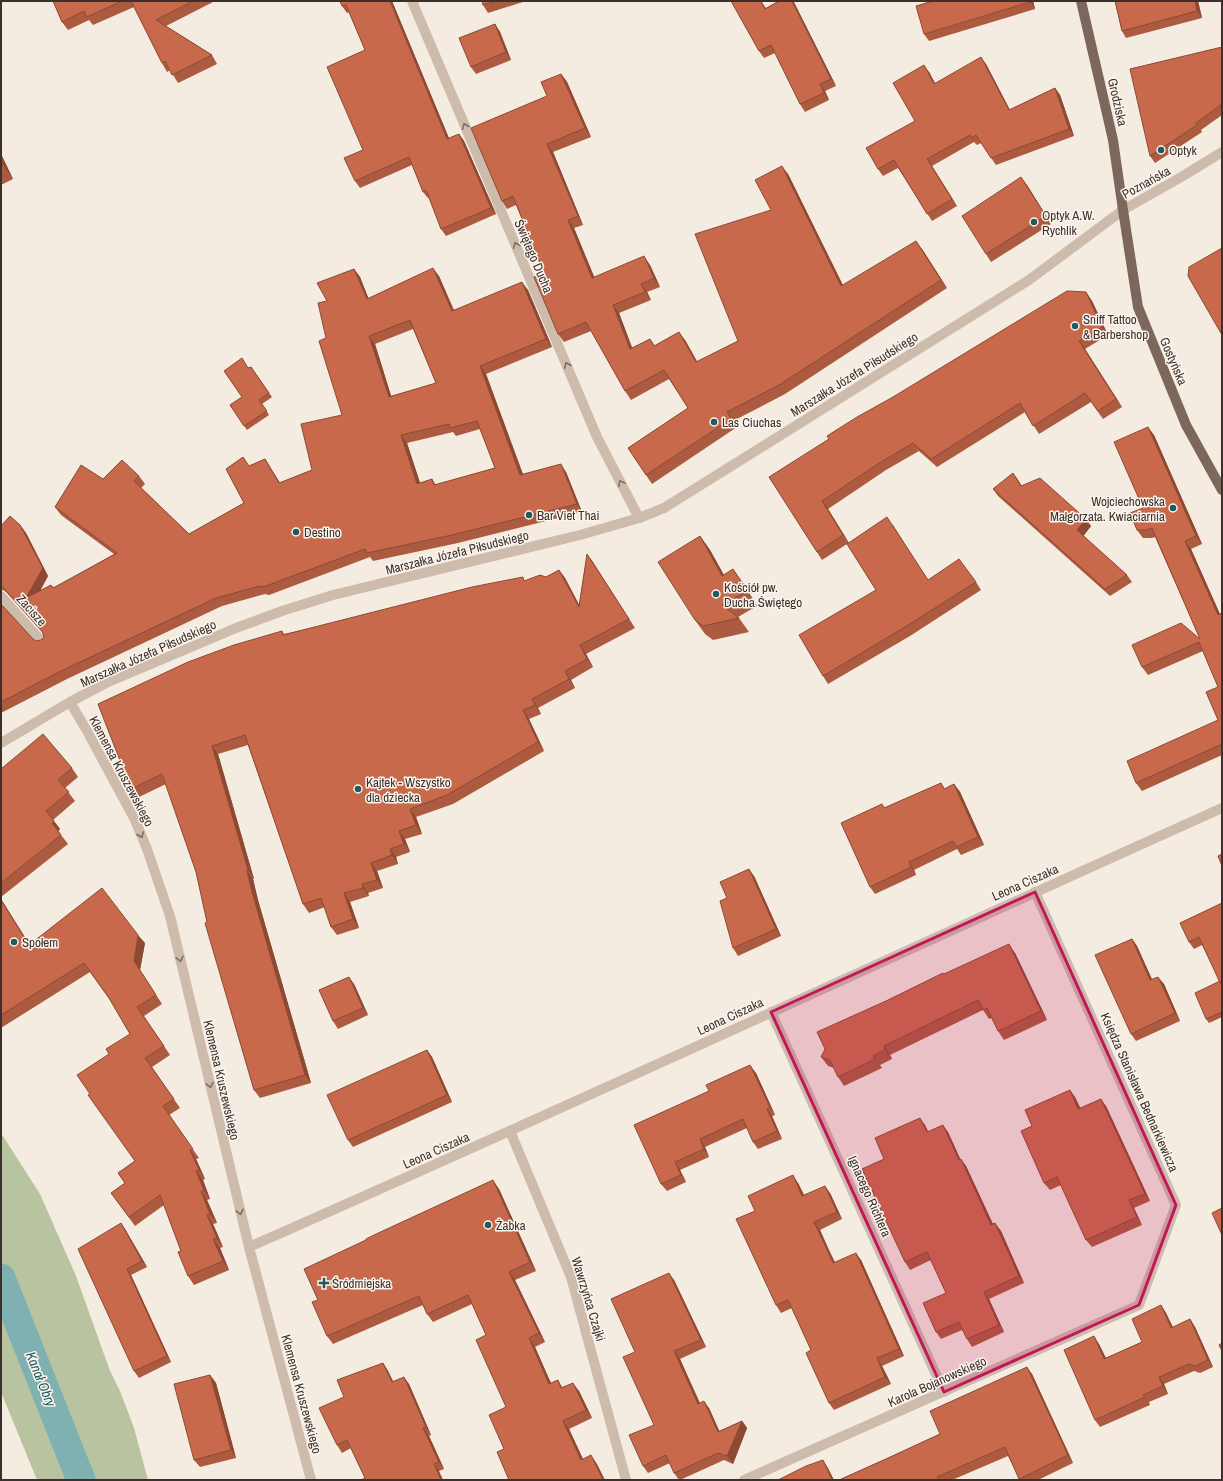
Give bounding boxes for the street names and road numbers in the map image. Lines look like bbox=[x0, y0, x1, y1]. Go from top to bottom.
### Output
street label: Grodziska bbox=[1104, 77, 1131, 128]
street label: Poznańska bbox=[1119, 162, 1173, 203]
street label: Świętego Ducha bbox=[510, 217, 557, 296]
street label: Marszałka Józefa Piłsudskiego bbox=[787, 328, 921, 421]
street label: Gostyńska bbox=[1156, 335, 1191, 388]
street label: Marszałka Józefa Piłsudskiego bbox=[384, 526, 531, 579]
street label: Zacisze bbox=[13, 591, 50, 630]
street label: Marszałka Józefa Piłsudskiego bbox=[78, 616, 219, 691]
street label: Klemensa Kruszewskiego bbox=[85, 713, 158, 829]
street label: Leona Ciszaka bbox=[989, 860, 1061, 905]
street label: Leona Ciszaka bbox=[694, 994, 766, 1039]
street label: Księdza Stanisława Bednarkiewicza bbox=[1097, 1010, 1182, 1174]
street label: Klemensa Kruszewskiego bbox=[199, 1018, 244, 1142]
street label: Leona Ciszaka bbox=[400, 1128, 472, 1173]
street label: Ignacego Richtera bbox=[844, 1153, 895, 1240]
street label: Wawrzyńca Czajki bbox=[568, 1255, 609, 1343]
street label: Klemensa Kruszewskiego bbox=[277, 1333, 326, 1456]
street label: Karola Bojanowskiego bbox=[885, 1352, 989, 1411]

